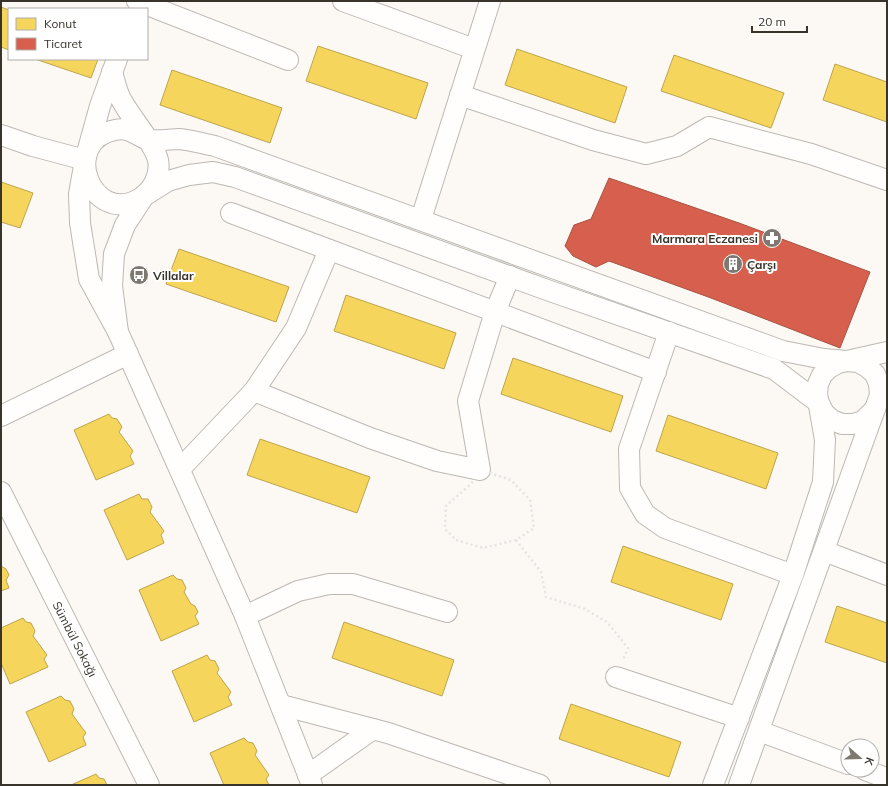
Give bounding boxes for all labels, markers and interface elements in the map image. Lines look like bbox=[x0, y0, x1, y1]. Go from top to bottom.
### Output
legend bbox=[8, 8, 148, 60]
scale bar bbox=[752, 8, 807, 34]
text: 20 m bbox=[758, 14, 786, 29]
text: Konut bbox=[44, 16, 76, 31]
text: Ticaret bbox=[44, 36, 82, 51]
pharmacy icon: Marmara Eczanesi bbox=[761, 227, 783, 249]
place label: Marmara Eczanesi bbox=[652, 231, 758, 246]
building icon: Çarşı bbox=[722, 253, 744, 275]
place label: Çarşı bbox=[747, 257, 776, 272]
bus stop icon: Villalar bbox=[128, 264, 150, 286]
place label: Villalar bbox=[152, 268, 194, 283]
street label: Sümbül Sokağı bbox=[50, 599, 100, 679]
north arrow bbox=[840, 738, 880, 778]
text: K bbox=[861, 756, 877, 768]

